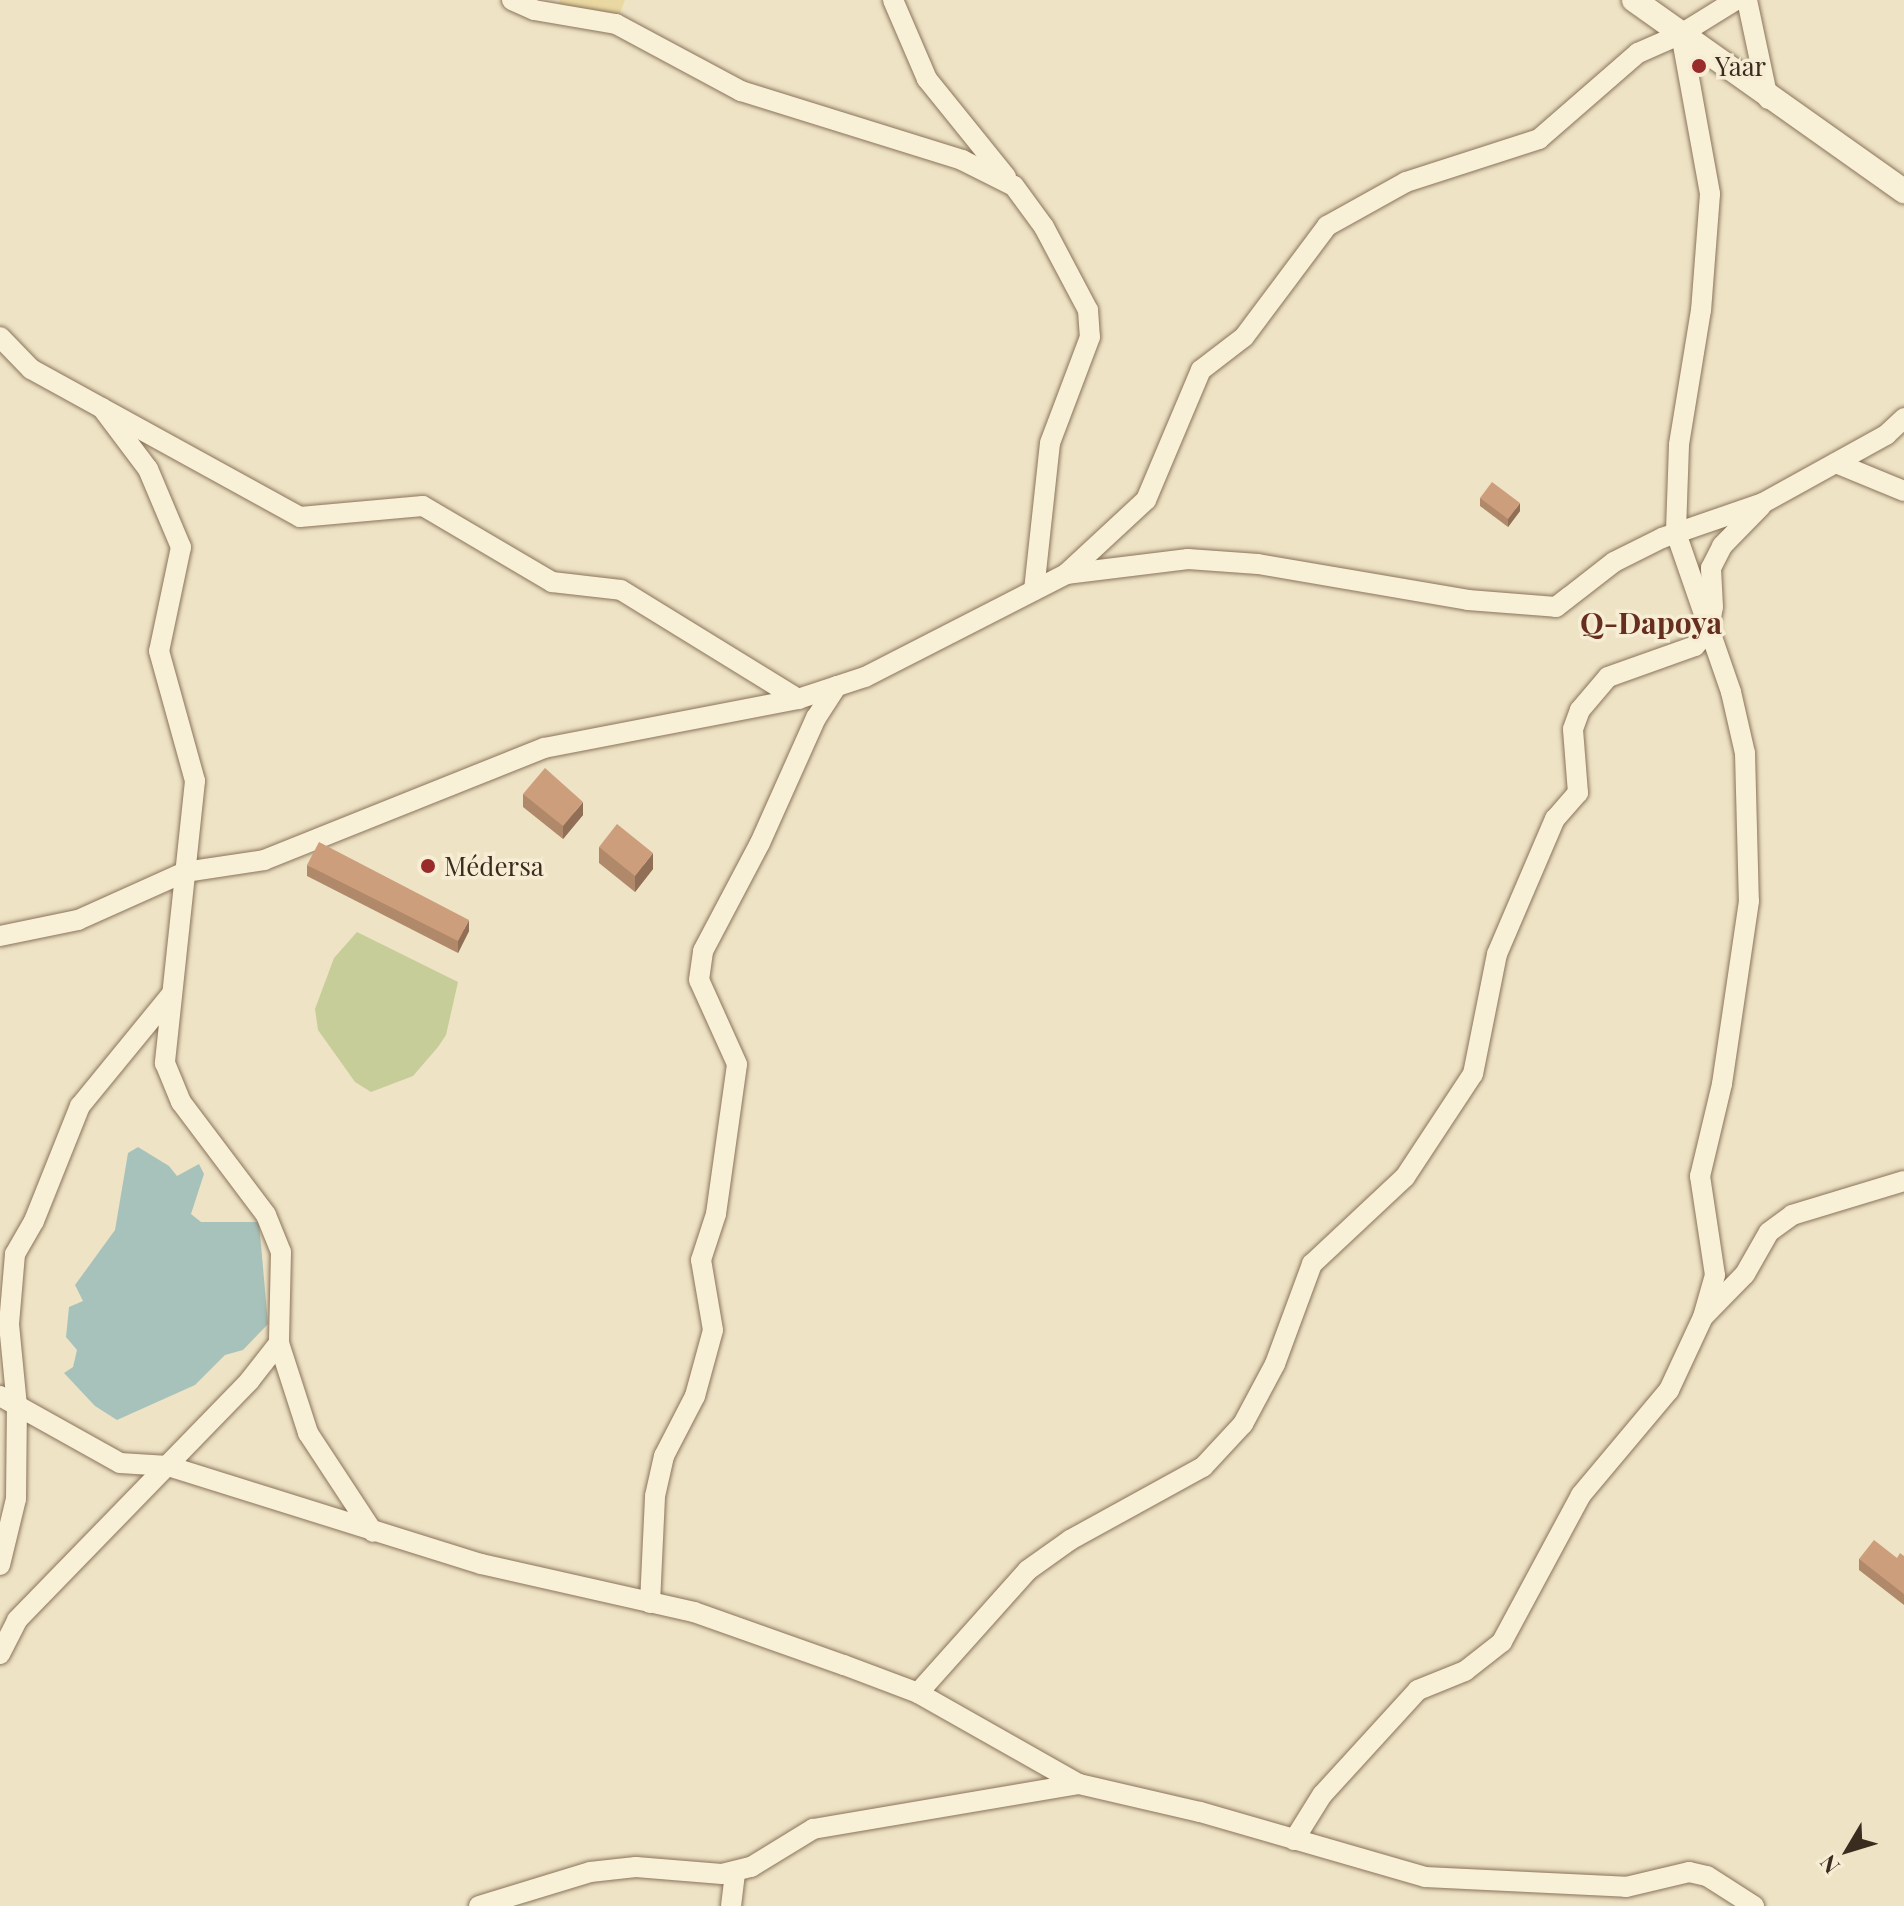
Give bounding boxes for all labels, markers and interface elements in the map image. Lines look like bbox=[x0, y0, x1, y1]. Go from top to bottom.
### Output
place label: Yaar bbox=[1715, 50, 1766, 82]
marker: Yaar bbox=[1690, 57, 1708, 75]
district label: Q-Dapoya bbox=[1580, 604, 1722, 640]
place label: Médersa bbox=[444, 850, 544, 882]
marker: Médersa bbox=[419, 857, 437, 875]
north arrow bbox=[1808, 1810, 1888, 1890]
text: N bbox=[1812, 1849, 1846, 1880]

